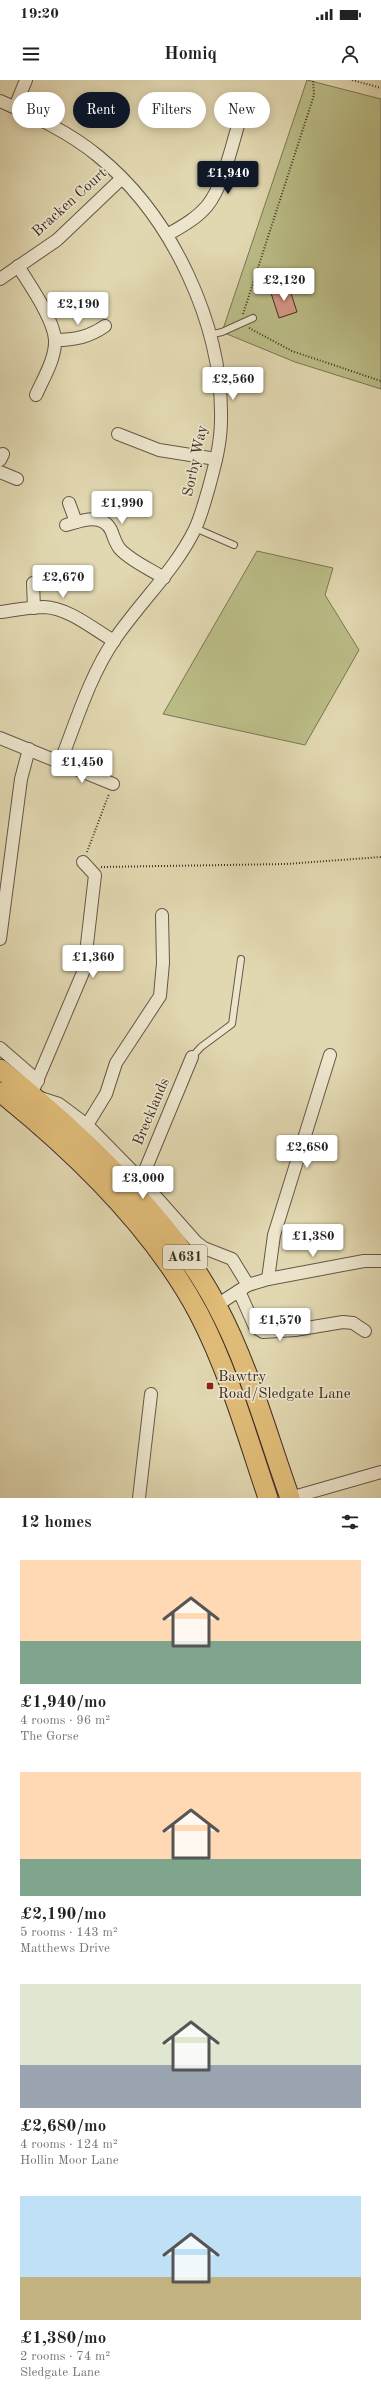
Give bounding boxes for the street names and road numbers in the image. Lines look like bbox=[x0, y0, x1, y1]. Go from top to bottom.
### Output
street label: Bracken Court bbox=[30, 166, 110, 240]
street label: Sorby Way bbox=[181, 424, 211, 498]
street label: Brecklands bbox=[131, 1076, 173, 1148]
road number: A631 bbox=[163, 1245, 207, 1269]

